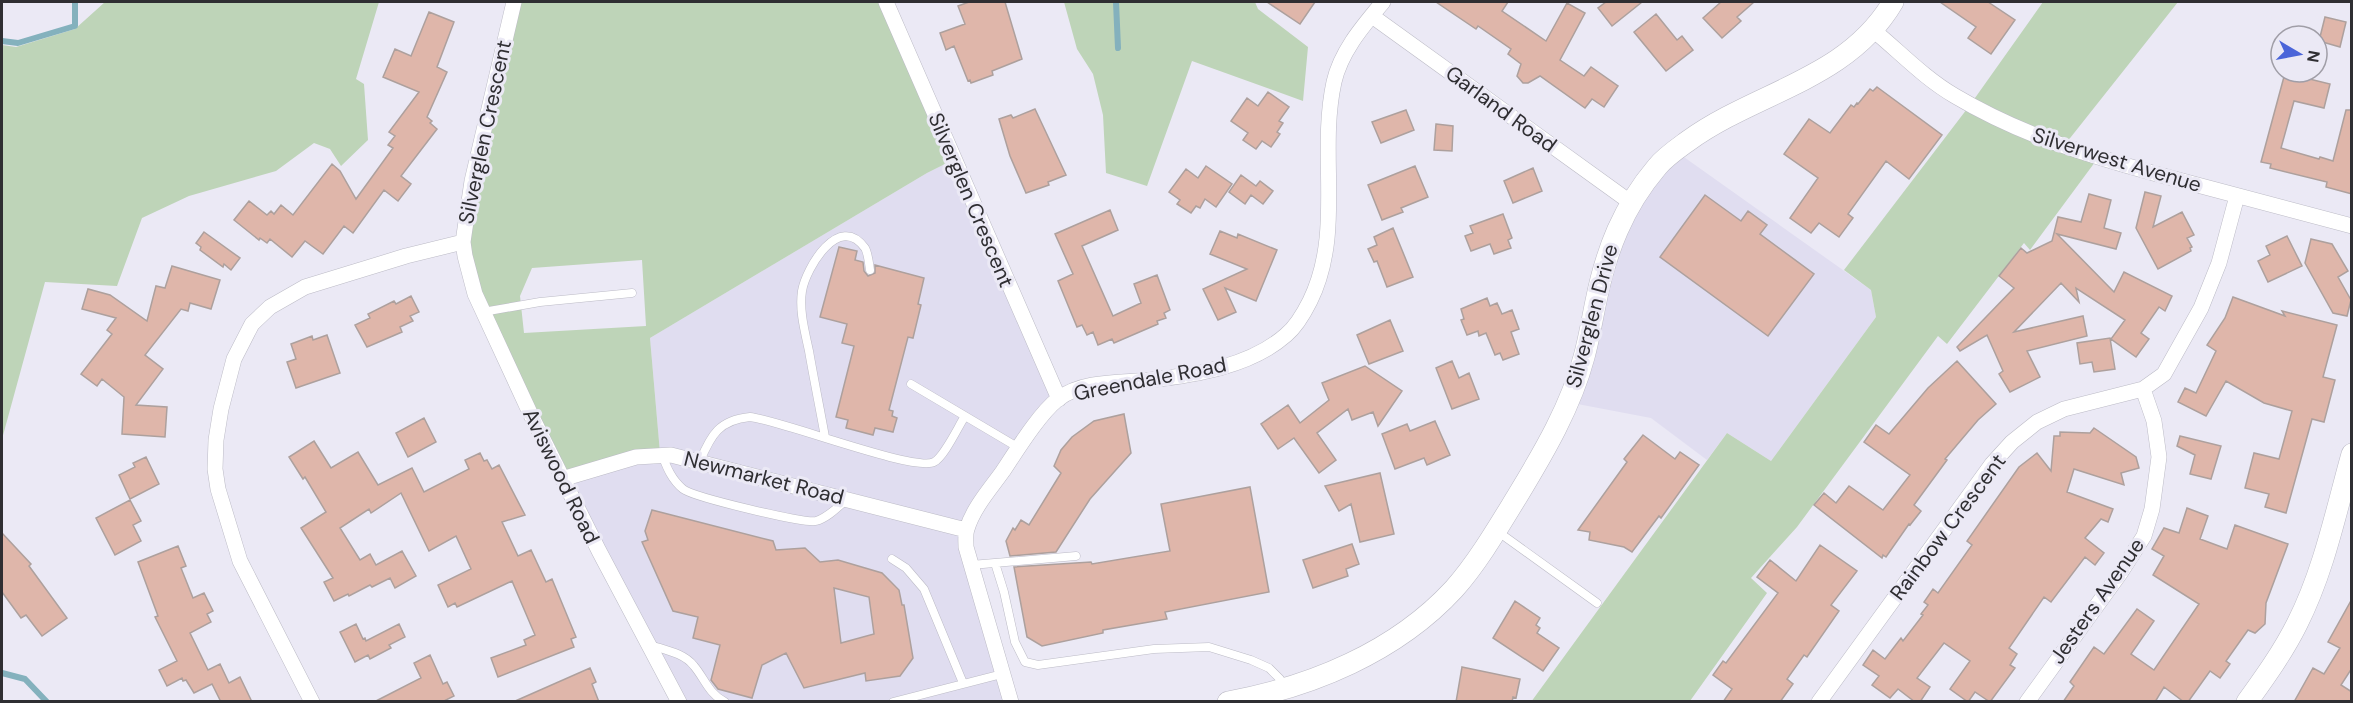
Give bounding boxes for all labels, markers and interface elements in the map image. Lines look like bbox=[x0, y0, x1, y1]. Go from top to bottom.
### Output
north arrow bbox=[2269, 24, 2329, 84]
street label: Silverglen Crescent bbox=[452, 38, 518, 226]
text: N bbox=[2302, 49, 2325, 64]
street label: Garland Road bbox=[1440, 59, 1562, 159]
street label: Silverglen Crescent bbox=[922, 108, 1020, 292]
street label: Silverwest Avenue bbox=[2029, 121, 2205, 199]
street label: Silverglen Drive bbox=[1559, 241, 1625, 391]
street label: Greendale Road bbox=[1071, 350, 1229, 408]
street label: Aviswood Road bbox=[516, 404, 606, 548]
street label: Newmarket Road bbox=[681, 445, 847, 511]
street label: Rainbow Crescent bbox=[1884, 448, 2012, 606]
street label: Jesters Avenue bbox=[2043, 532, 2151, 670]

